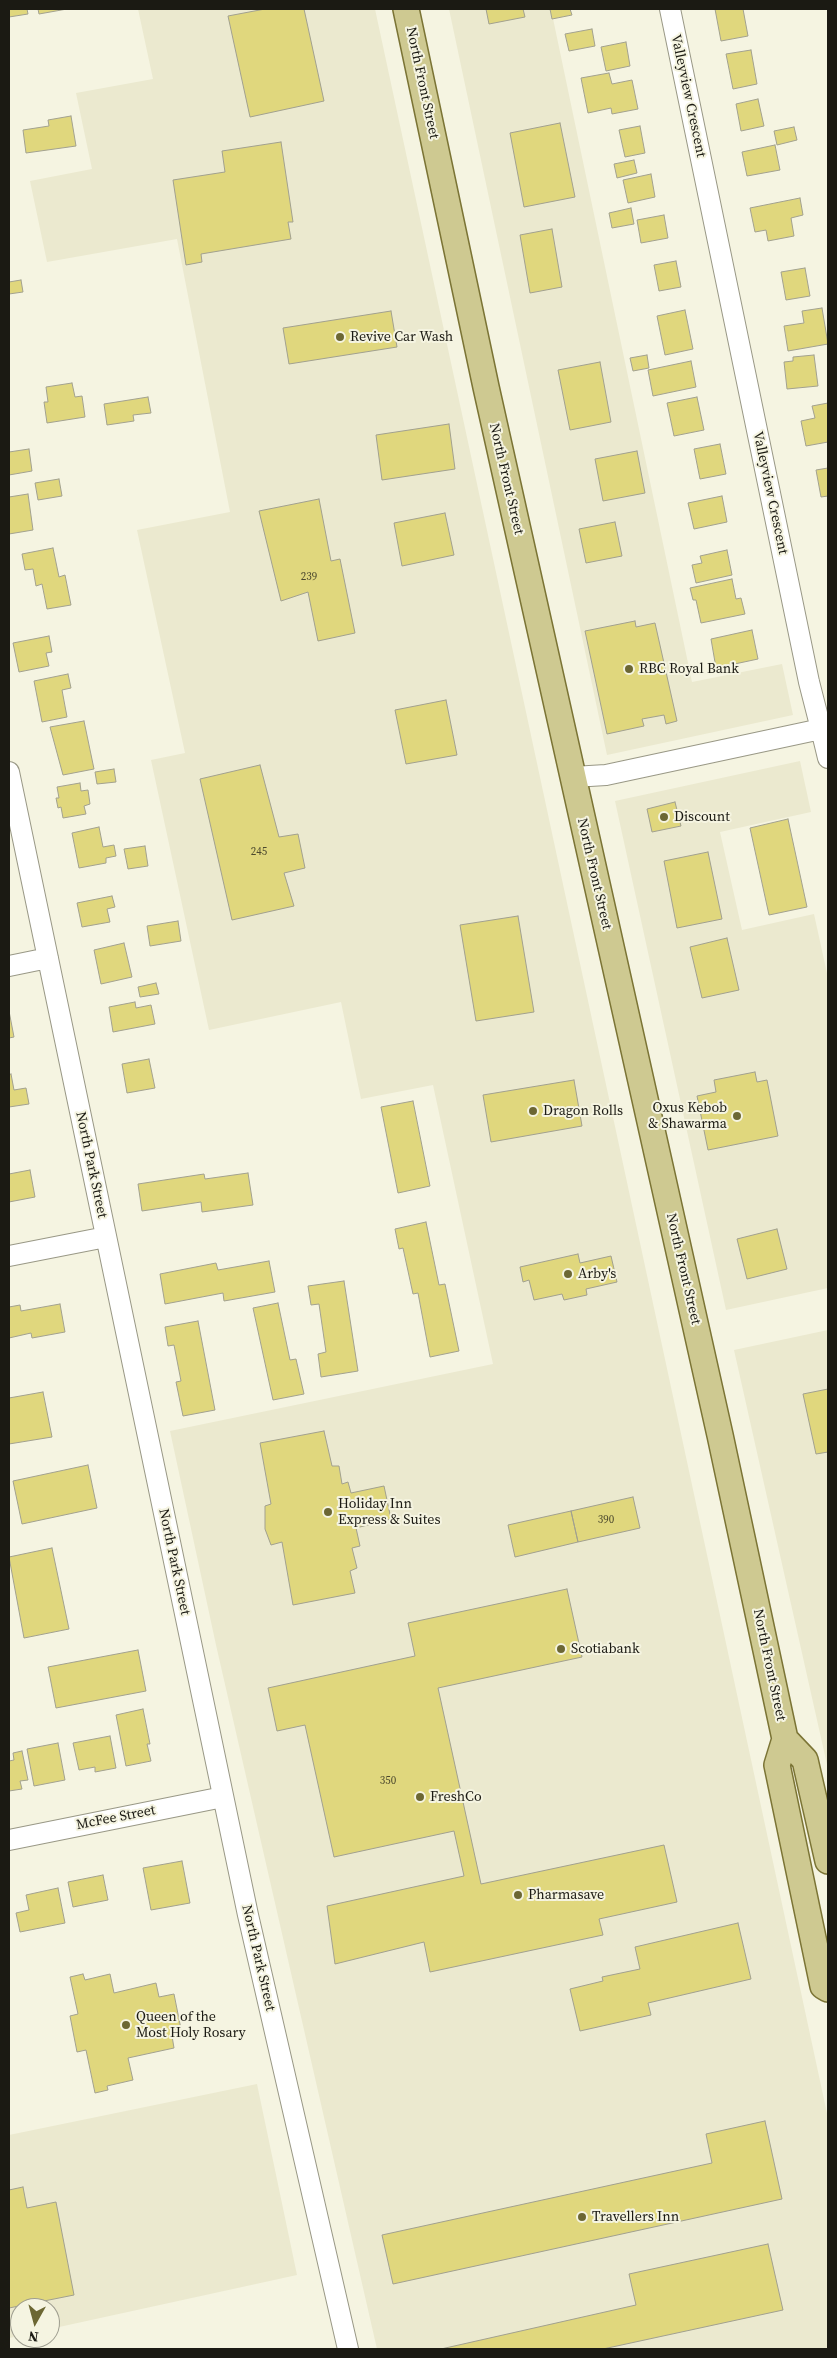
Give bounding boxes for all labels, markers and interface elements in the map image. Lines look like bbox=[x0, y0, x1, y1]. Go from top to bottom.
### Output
street label: North Front Street bbox=[402, 26, 442, 140]
street label: Valleyview Crescent bbox=[667, 33, 709, 159]
place label: Revive Car Wash bbox=[350, 329, 453, 345]
marker: Revive Car Wash bbox=[334, 331, 346, 343]
street label: North Front Street bbox=[485, 422, 527, 536]
street label: Valleyview Crescent bbox=[749, 430, 791, 556]
house number: 239 bbox=[301, 570, 317, 584]
place label: RBC Royal Bank bbox=[639, 661, 739, 677]
marker: RBC Royal Bank bbox=[623, 663, 635, 675]
place label: Discount bbox=[674, 809, 730, 825]
marker: Discount bbox=[658, 811, 670, 823]
street label: North Front Street bbox=[573, 817, 615, 931]
house number: 245 bbox=[251, 845, 267, 859]
place label: Oxus Kebob & Shawarma bbox=[648, 1100, 727, 1132]
place label: Dragon Rolls bbox=[543, 1103, 623, 1119]
marker: Dragon Rolls bbox=[527, 1105, 539, 1117]
street label: North Park Street bbox=[72, 1110, 110, 1220]
marker: Oxus Kebob & Shawarma bbox=[731, 1110, 743, 1122]
street label: North Front Street bbox=[662, 1212, 704, 1326]
place label: Arby's bbox=[578, 1266, 616, 1282]
marker: Arby's bbox=[562, 1268, 574, 1280]
place label: Holiday Inn Express & Suites bbox=[338, 1496, 440, 1528]
marker: Holiday Inn Express & Suites bbox=[322, 1506, 334, 1518]
street label: North Park Street bbox=[155, 1507, 193, 1617]
house number: 390 bbox=[598, 1513, 614, 1527]
street label: North Front Street bbox=[749, 1608, 789, 1722]
place label: Scotiabank bbox=[571, 1641, 640, 1657]
marker: Scotiabank bbox=[555, 1643, 567, 1655]
house number: 350 bbox=[380, 1774, 396, 1788]
place label: FreshCo bbox=[430, 1789, 482, 1805]
marker: FreshCo bbox=[414, 1791, 426, 1803]
street label: McFee Street bbox=[75, 1802, 157, 1834]
place label: Pharmasave bbox=[528, 1887, 604, 1903]
marker: Pharmasave bbox=[512, 1889, 524, 1901]
street label: North Park Street bbox=[238, 1903, 278, 2013]
place label: Queen of the Most Holy Rosary bbox=[136, 2009, 246, 2041]
marker: Queen of the Most Holy Rosary bbox=[120, 2019, 132, 2031]
place label: Travellers Inn bbox=[592, 2209, 679, 2225]
marker: Travellers Inn bbox=[576, 2211, 588, 2223]
north arrow bbox=[10, 2298, 60, 2348]
text: N bbox=[27, 2326, 40, 2347]

